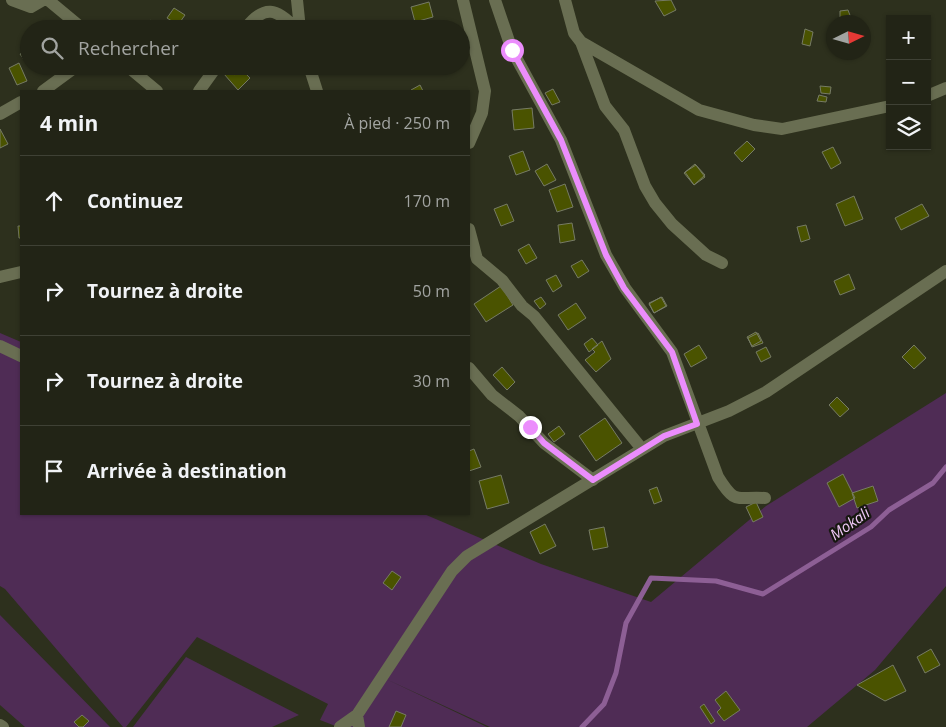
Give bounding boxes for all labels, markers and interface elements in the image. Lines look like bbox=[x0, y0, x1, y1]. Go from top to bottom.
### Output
north arrow bbox=[826, 15, 871, 60]
map controls bbox=[886, 15, 931, 150]
button: + bbox=[886, 15, 931, 60]
search box bbox=[20, 20, 470, 75]
icon: search bbox=[38, 34, 66, 62]
text: Rechercher bbox=[78, 35, 179, 61]
route start bbox=[501, 39, 524, 62]
button: − bbox=[886, 60, 931, 105]
button: layers bbox=[886, 105, 931, 150]
text: 4 min bbox=[40, 109, 98, 137]
text: À pied · 250 m bbox=[344, 112, 450, 134]
icon: ahead bbox=[40, 187, 68, 215]
text: Continuez bbox=[87, 188, 183, 214]
text: 170 m bbox=[404, 190, 450, 212]
icon: right bbox=[40, 277, 68, 305]
text: Tournez à droite bbox=[87, 278, 243, 304]
text: 50 m bbox=[413, 280, 450, 302]
icon: right bbox=[40, 367, 68, 395]
text: Tournez à droite bbox=[87, 368, 243, 394]
text: 30 m bbox=[413, 370, 450, 392]
route end bbox=[519, 416, 542, 439]
icon: arrive bbox=[40, 457, 68, 485]
text: Arrivée à destination bbox=[87, 458, 287, 484]
water label: Mokali bbox=[826, 502, 874, 544]

